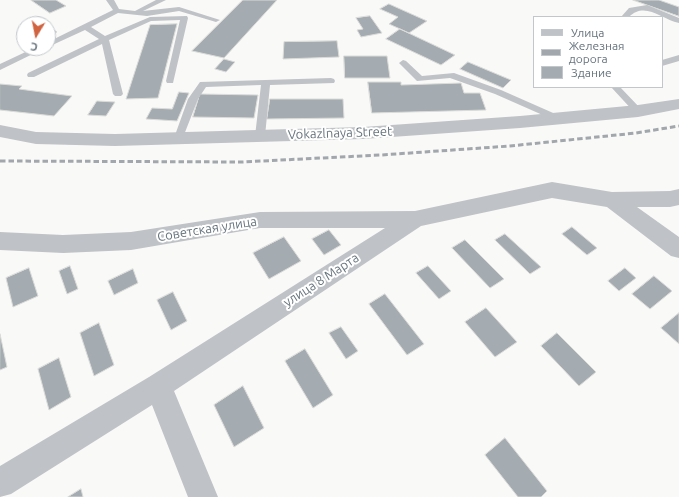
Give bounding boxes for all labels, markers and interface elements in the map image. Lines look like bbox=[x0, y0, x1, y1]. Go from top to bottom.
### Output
north arrow bbox=[16, 16, 56, 56]
legend bbox=[533, 16, 663, 88]
text: Улица bbox=[571, 26, 604, 39]
text: Железная дорога bbox=[569, 39, 625, 65]
text: С bbox=[30, 40, 39, 53]
text: Здание bbox=[571, 66, 612, 79]
street label: Vokazlnaya Street bbox=[288, 123, 392, 143]
street label: Советская улица bbox=[156, 213, 258, 245]
street label: улица 8 Марта bbox=[280, 250, 362, 310]

